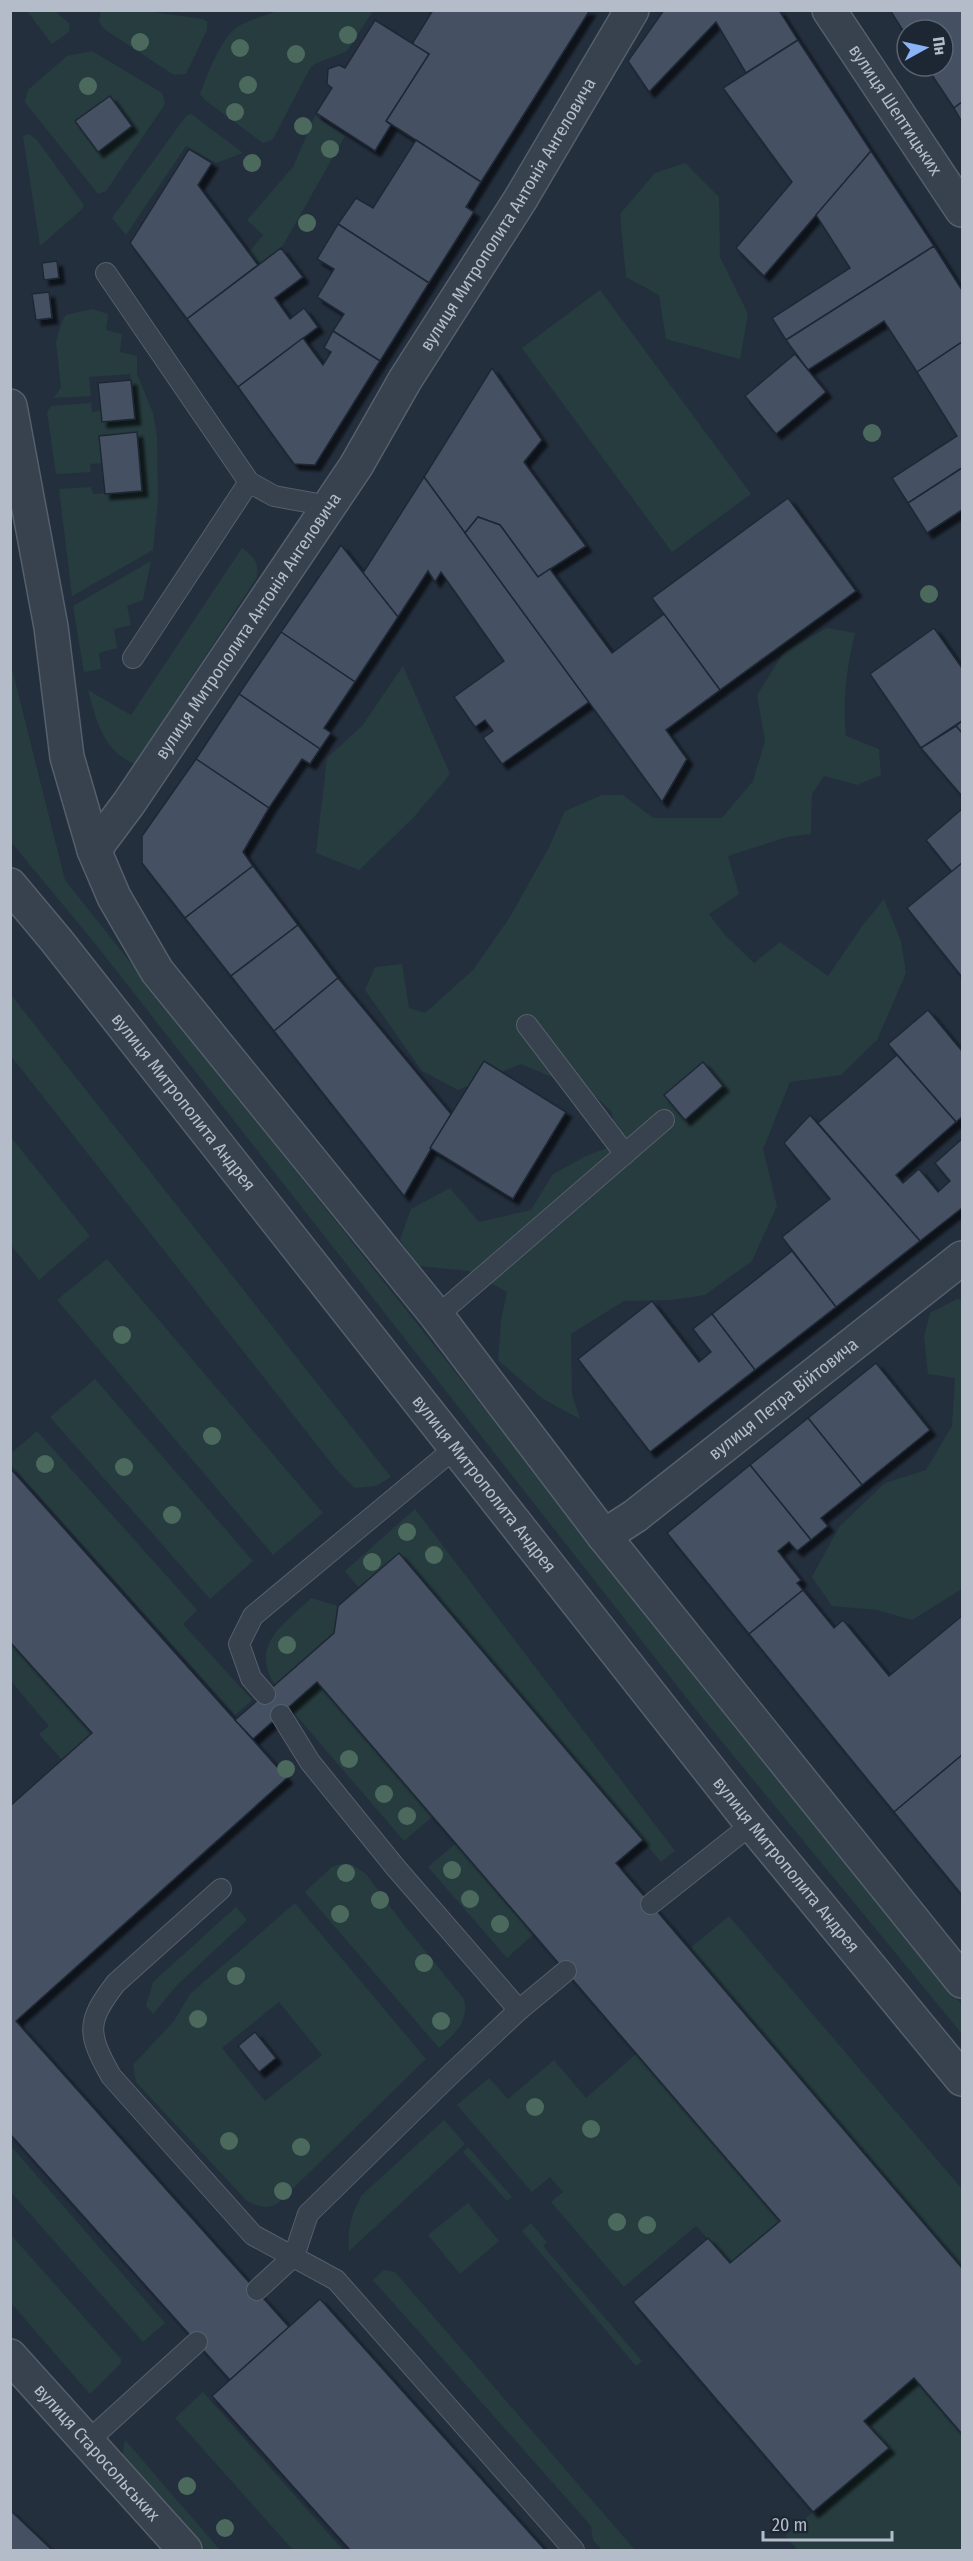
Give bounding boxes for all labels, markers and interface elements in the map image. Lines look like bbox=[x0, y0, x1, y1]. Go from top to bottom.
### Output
north arrow bbox=[895, 18, 955, 78]
text: Пн bbox=[929, 36, 950, 56]
street label: вулиця Шептицьких bbox=[844, 40, 947, 180]
street label: вулиця Митрополита Антонія Ангеловича bbox=[415, 74, 601, 355]
street label: вулиця Митрополита Антонія Ангеловича bbox=[151, 488, 346, 764]
street label: вулиця Митрополита Андрея bbox=[107, 1009, 260, 1195]
street label: вулиця Петра Війтовича bbox=[704, 1333, 863, 1465]
street label: вулиця Митрополита Андрея bbox=[408, 1391, 561, 1577]
street label: вулиця Митрополита Андрея bbox=[708, 1773, 864, 1957]
street label: вулиця Старосольських bbox=[29, 2379, 165, 2526]
scale bar bbox=[763, 2504, 892, 2542]
text: 20 m bbox=[772, 2514, 807, 2536]

